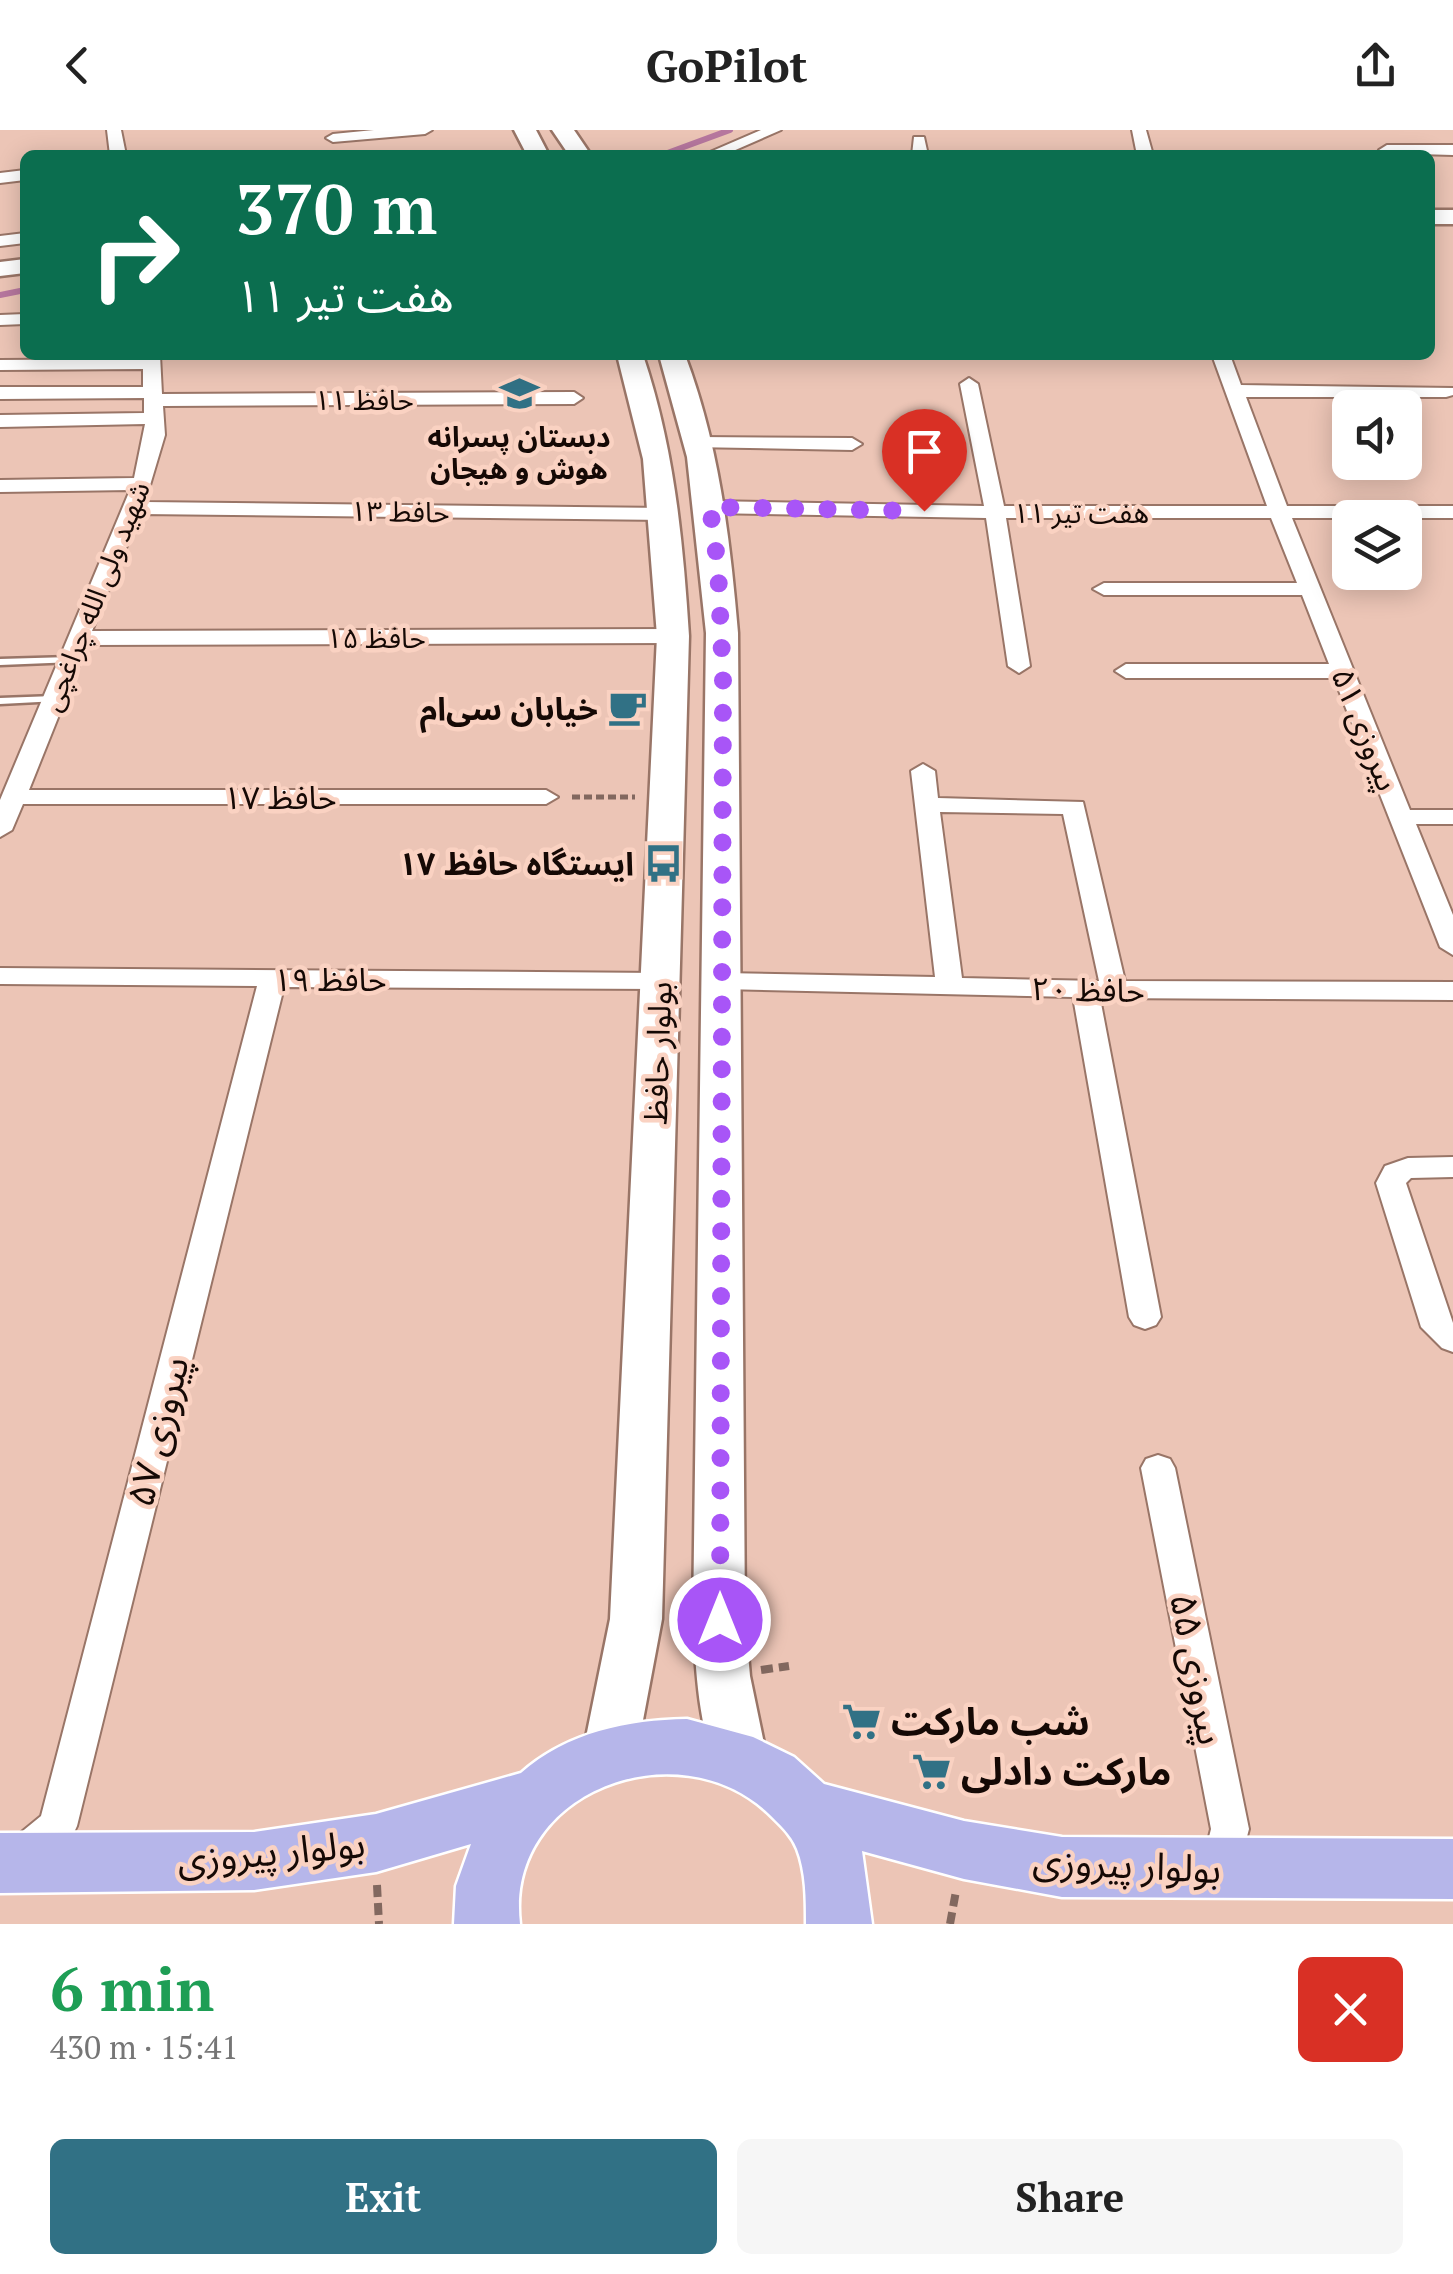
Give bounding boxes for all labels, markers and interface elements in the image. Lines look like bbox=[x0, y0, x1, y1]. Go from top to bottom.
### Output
text: GoPilot bbox=[646, 35, 807, 95]
icon: back bbox=[50, 38, 105, 93]
icon: share bbox=[1348, 38, 1403, 93]
text: 370 m bbox=[235, 161, 437, 254]
icon: right bbox=[70, 190, 200, 320]
text: هفت تیر ۱۱ bbox=[235, 265, 454, 325]
school or university icon: دبستان پسرانه هوش و هیجان bbox=[498, 372, 540, 414]
street label: حافظ ۱۱ bbox=[314, 381, 414, 418]
map controls bbox=[1332, 390, 1422, 590]
button: sound bbox=[1332, 390, 1422, 480]
pin bbox=[882, 409, 967, 512]
place label: دبستان پسرانه هوش و هیجان bbox=[427, 418, 611, 487]
icon: arrive bbox=[897, 424, 952, 479]
street label: شهید ولی الله چراغچی bbox=[32, 476, 158, 716]
street label: حافط ۱۳ bbox=[350, 492, 450, 530]
street label: هفت تیر ۱۱ bbox=[1013, 494, 1149, 531]
button: layers bbox=[1332, 500, 1422, 590]
street label: حافظ ۱۵ bbox=[326, 619, 426, 656]
street label: پیروزی ۵۱ bbox=[1322, 661, 1410, 797]
place label: خیابان سی‌ام bbox=[420, 687, 598, 734]
cafe icon: خیابان سی‌ام bbox=[607, 687, 649, 729]
street label: حافظ ۱۷ bbox=[223, 776, 337, 818]
place label: ایستگاه حافظ ۱۷ bbox=[399, 842, 634, 884]
bus stop icon: ایستگاه حافظ ۱۷ bbox=[643, 842, 685, 884]
street label: حافظ ۱۹ bbox=[273, 958, 387, 1000]
street label: حافظ ۲۰ bbox=[1031, 967, 1145, 1011]
street label: بولوار حافظ bbox=[634, 981, 680, 1125]
street label: پیروزی ۵۷ bbox=[114, 1351, 200, 1511]
position arrow bbox=[668, 1568, 772, 1672]
street label: پیروزی ۵۵ bbox=[1159, 1589, 1237, 1749]
place label: شب مارکت bbox=[891, 1696, 1090, 1746]
supermarket icon: شب مارکت bbox=[840, 1700, 882, 1742]
place label: مارکت دادلی bbox=[961, 1746, 1171, 1796]
supermarket icon: مارکت دادلی bbox=[910, 1750, 952, 1792]
street label: بولوار پیروزی bbox=[175, 1818, 367, 1884]
street label: بولوار پیروزی bbox=[1032, 1834, 1222, 1894]
text: 6 min bbox=[50, 1949, 214, 2028]
button: close bbox=[1298, 1957, 1403, 2062]
text: 430 m · 15:41 bbox=[50, 2026, 238, 2068]
button: Exit bbox=[50, 2139, 717, 2254]
button: Share bbox=[737, 2139, 1403, 2254]

